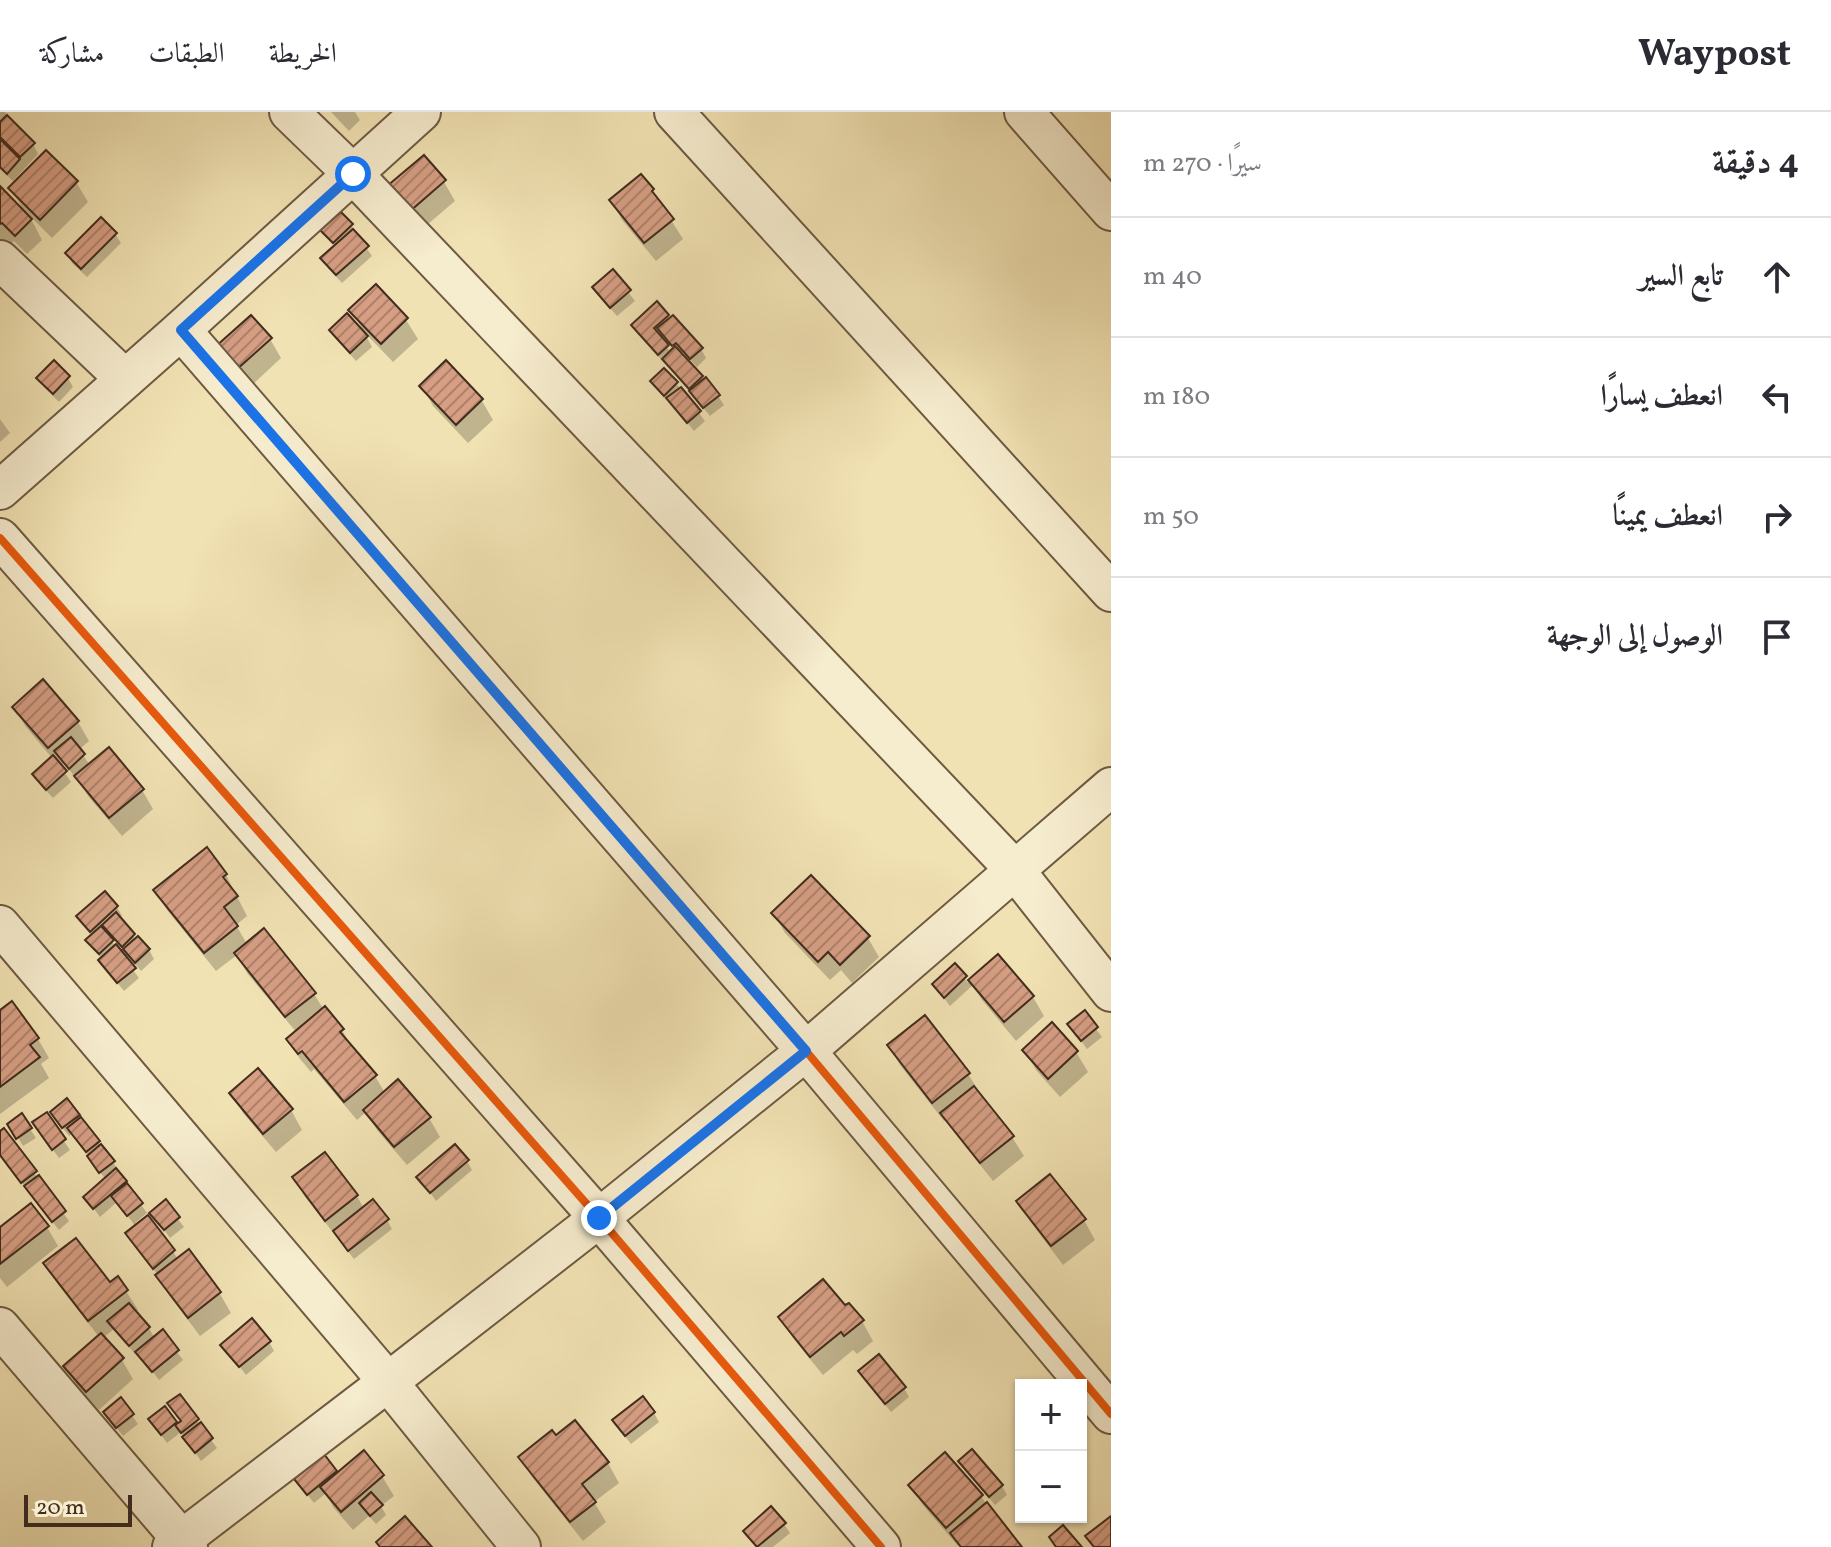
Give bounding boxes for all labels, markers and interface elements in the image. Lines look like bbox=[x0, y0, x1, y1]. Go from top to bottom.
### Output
text: Waypost bbox=[1638, 29, 1791, 82]
text: مشاركة bbox=[40, 35, 104, 74]
text: الطبقات bbox=[148, 35, 225, 74]
text: الخريطة bbox=[269, 35, 337, 74]
text: 4 دقيقة bbox=[1712, 140, 1799, 187]
text: سيرًا · 270 m bbox=[1143, 146, 1262, 182]
route start bbox=[335, 156, 371, 192]
icon: ahead bbox=[1755, 255, 1799, 299]
text: تابع السير bbox=[1639, 256, 1723, 298]
text: 40 m bbox=[1143, 259, 1202, 295]
icon: left bbox=[1755, 375, 1799, 419]
text: انعطف يسارًا bbox=[1600, 376, 1723, 418]
text: 180 m bbox=[1143, 379, 1210, 415]
icon: right bbox=[1755, 495, 1799, 539]
text: انعطف يمينًا bbox=[1612, 496, 1723, 538]
text: 50 m bbox=[1143, 499, 1199, 535]
icon: arrive bbox=[1755, 615, 1799, 659]
text: الوصول إلى الوجهة bbox=[1547, 616, 1723, 658]
route end bbox=[581, 1200, 617, 1236]
map controls bbox=[1015, 1379, 1087, 1523]
button: + bbox=[1015, 1379, 1087, 1451]
button: − bbox=[1015, 1451, 1087, 1523]
scale bar bbox=[24, 1491, 132, 1527]
text: 20 m bbox=[36, 1493, 85, 1524]

